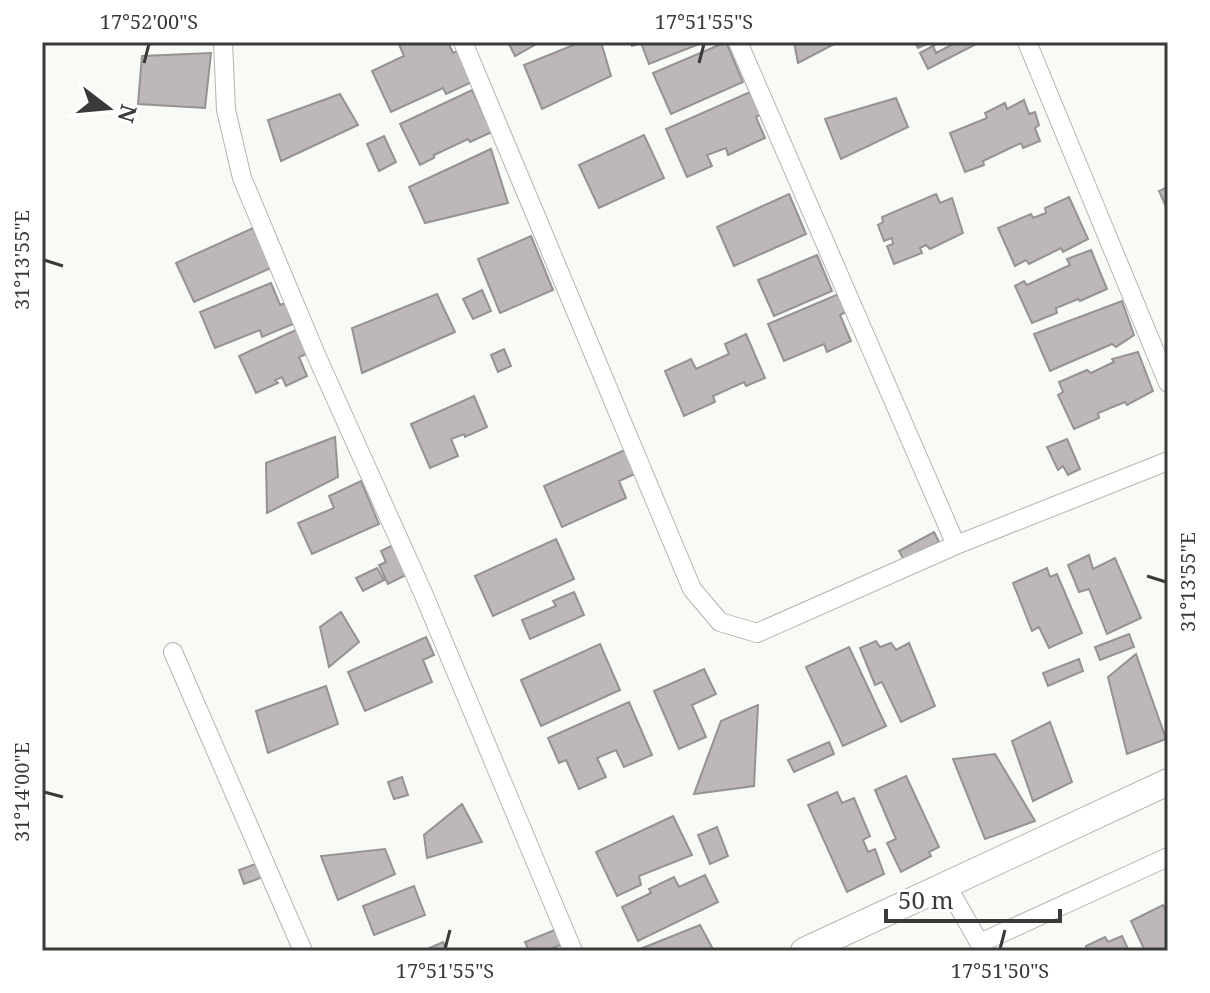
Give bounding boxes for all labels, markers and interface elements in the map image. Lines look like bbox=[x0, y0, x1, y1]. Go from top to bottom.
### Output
text: 17°52'00"S bbox=[100, 8, 198, 35]
text: 17°51'55"S bbox=[655, 8, 753, 35]
north arrow bbox=[68, 68, 148, 148]
text: N bbox=[111, 101, 145, 126]
text: 31°13'55"E bbox=[8, 210, 35, 310]
text: 31°13'55"E bbox=[1174, 532, 1201, 632]
text: 31°14'00"E bbox=[8, 742, 35, 842]
scale bar bbox=[886, 873, 1060, 923]
text: 50 m bbox=[898, 883, 954, 916]
text: 17°51'55"S bbox=[396, 957, 494, 984]
text: 17°51'50"S bbox=[951, 957, 1049, 984]

